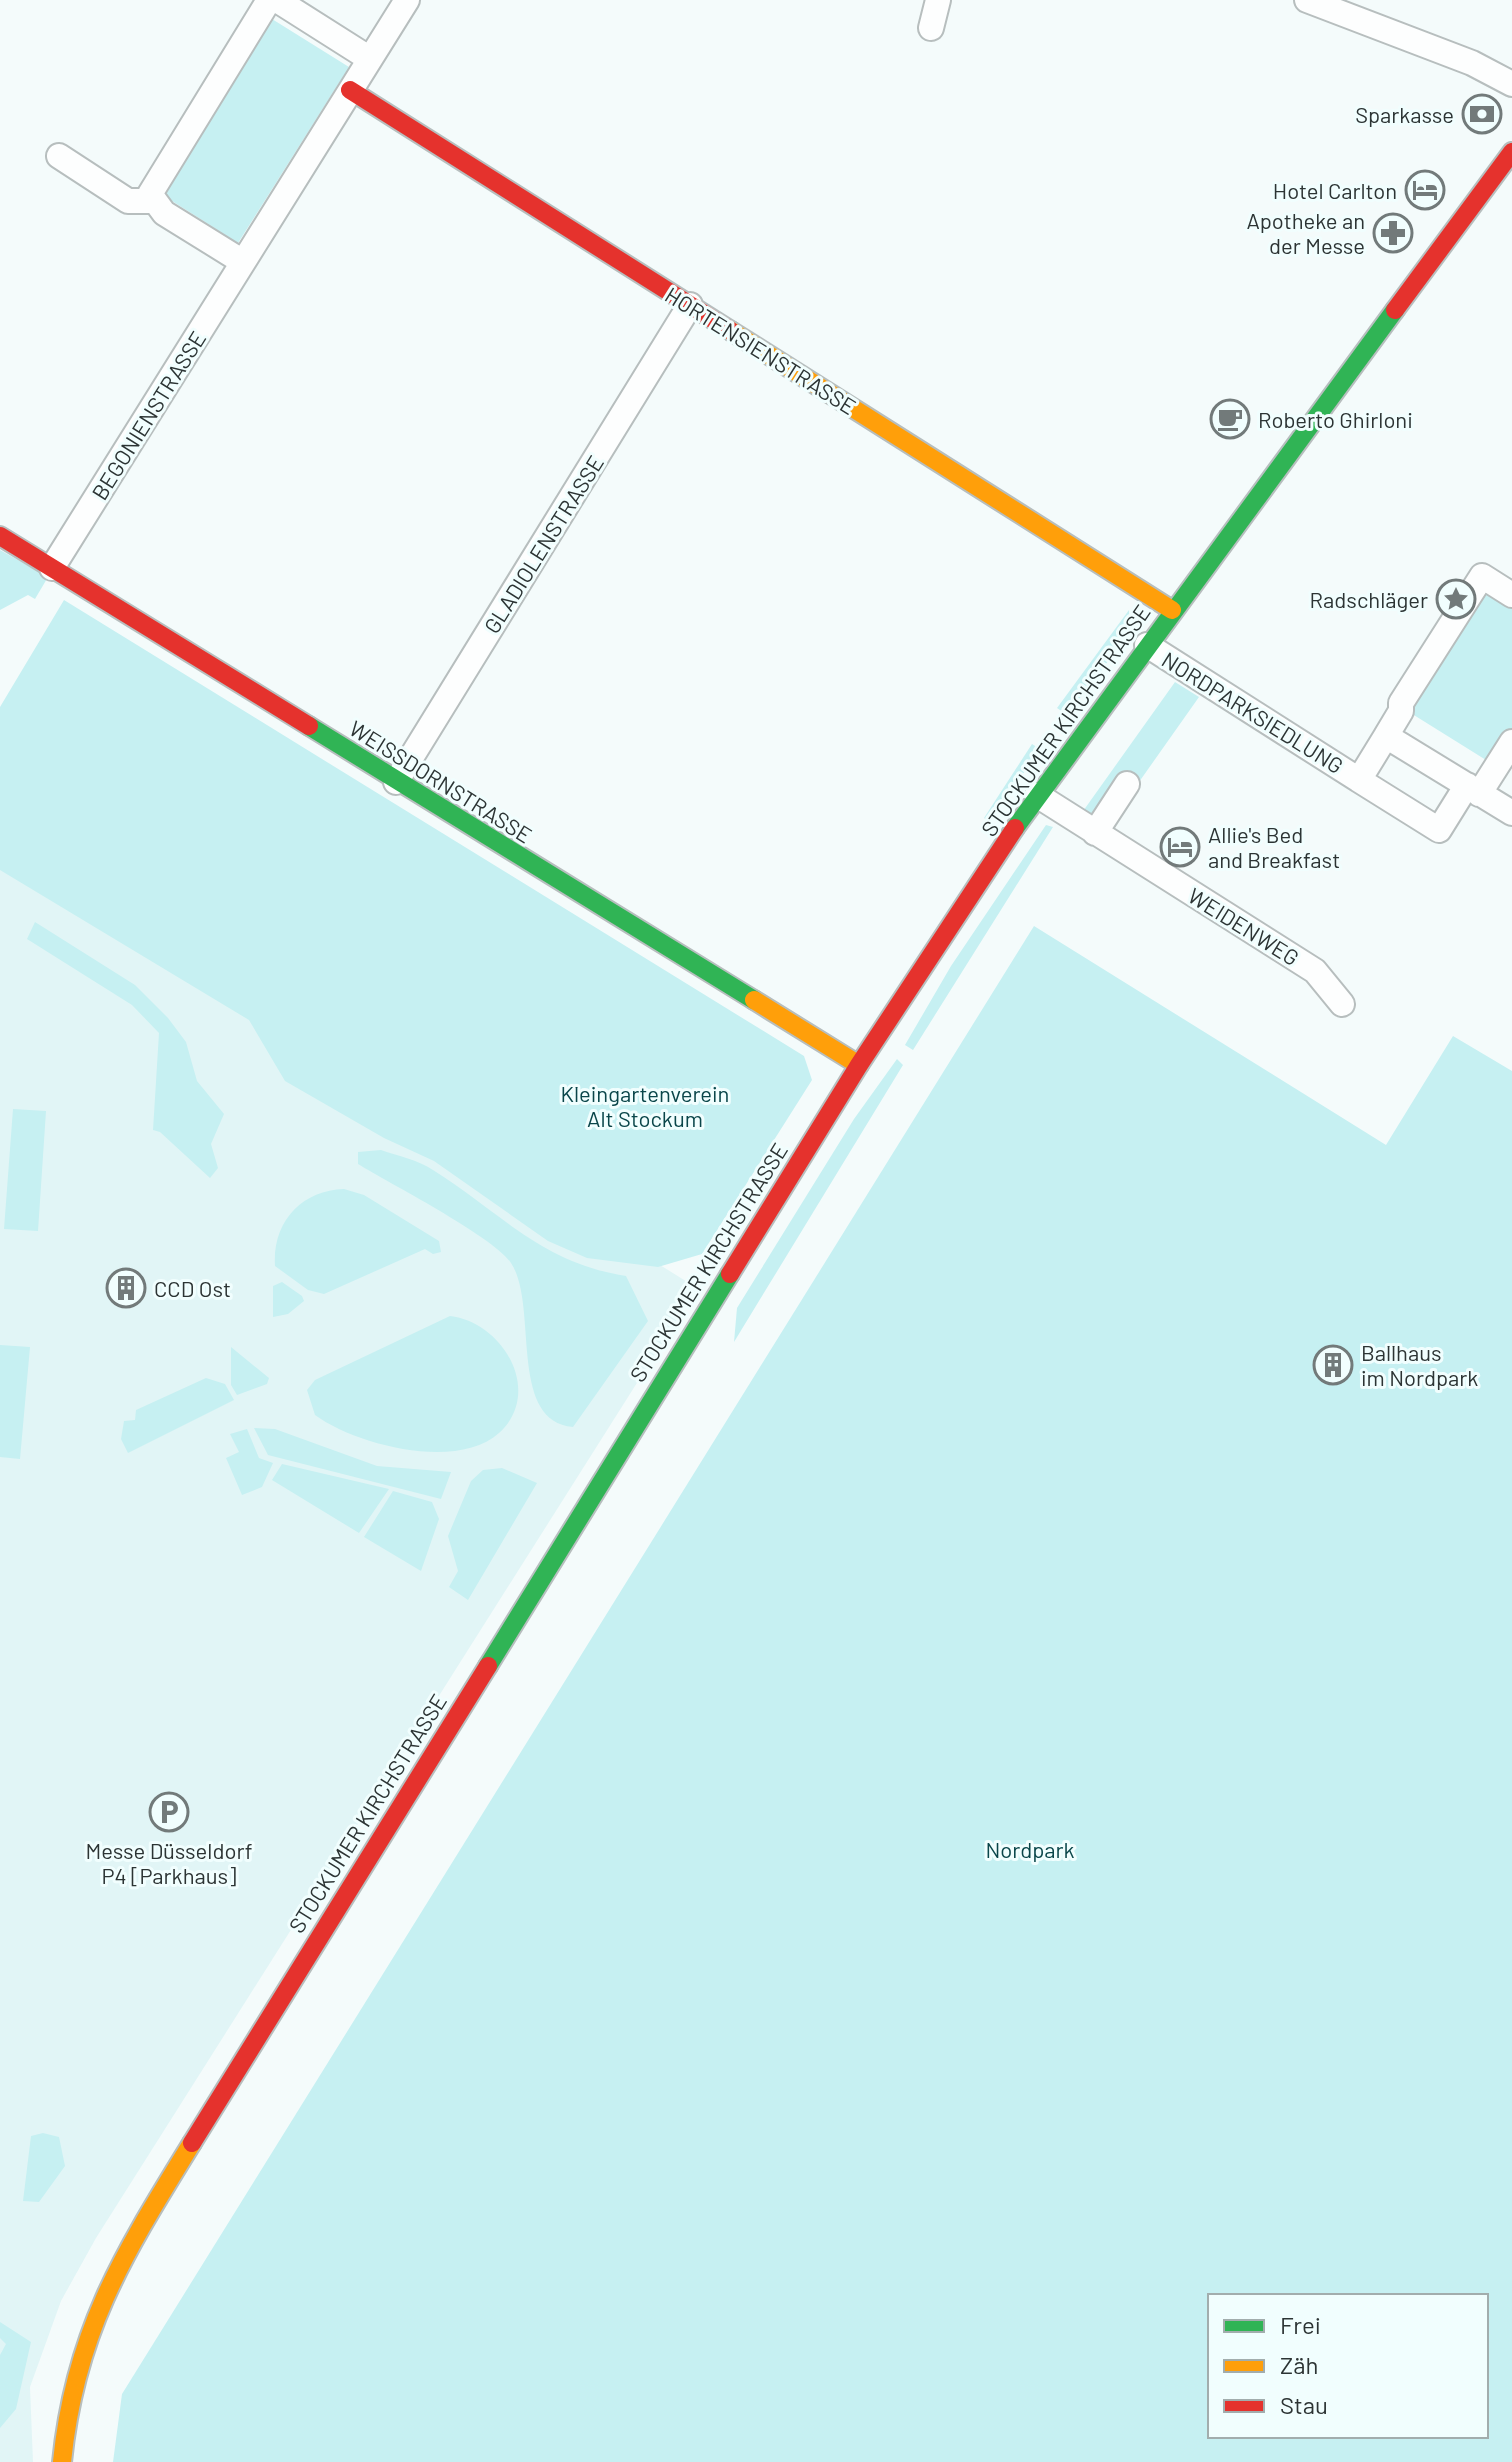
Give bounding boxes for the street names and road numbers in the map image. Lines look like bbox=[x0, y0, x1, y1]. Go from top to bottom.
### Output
street label: HORTENSIENSTRASSE bbox=[661, 281, 861, 419]
street label: BEGONIENSTRASSE bbox=[86, 326, 210, 504]
street label: GLADIOLENSTRASSE bbox=[478, 450, 608, 638]
street label: STOCKUMER KIRCHSTRASSE bbox=[975, 599, 1155, 841]
street label: NORDPARKSIEDLUNG bbox=[1158, 646, 1348, 778]
street label: WEISSDORNSTRASSE bbox=[345, 714, 537, 848]
street label: WEIDENWEG bbox=[1184, 882, 1304, 970]
street label: STOCKUMER KIRCHSTRASSE bbox=[624, 1138, 792, 1386]
street label: STOCKUMER KIRCHSTRASSE bbox=[283, 1689, 451, 1937]

